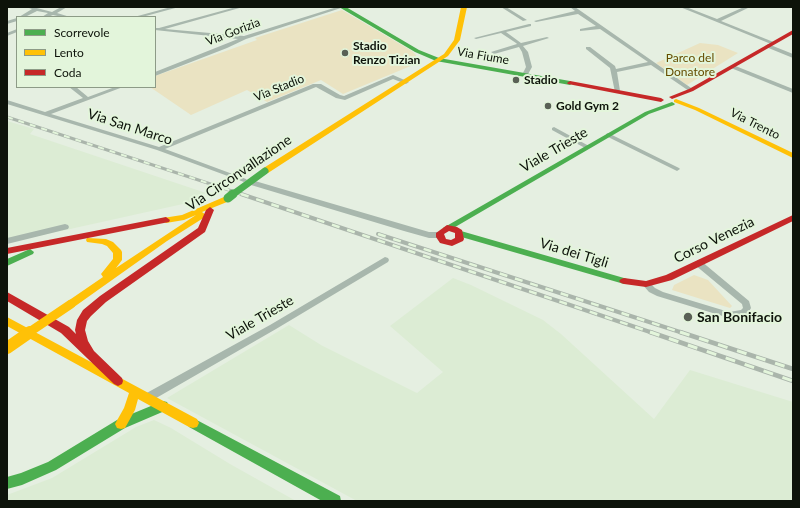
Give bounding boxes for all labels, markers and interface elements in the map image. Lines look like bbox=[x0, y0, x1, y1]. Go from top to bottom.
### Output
street label: Via Gorizia bbox=[204, 15, 262, 49]
legend bbox=[16, 16, 156, 88]
text: Scorrevole bbox=[54, 25, 110, 40]
place label: Stadio Renzo Tizian bbox=[353, 39, 420, 67]
street label: Via Fiume bbox=[456, 44, 510, 68]
text: Lento bbox=[54, 45, 84, 60]
marker: Stadio Renzo Tizian bbox=[340, 48, 350, 58]
park label: Parco del Donatore bbox=[665, 51, 715, 79]
text: Coda bbox=[54, 65, 81, 80]
street label: Via Stadio bbox=[252, 71, 306, 105]
place label: Stadio bbox=[524, 73, 558, 87]
marker: Stadio bbox=[511, 75, 521, 85]
place label: Gold Gym 2 bbox=[556, 99, 619, 113]
marker: Gold Gym 2 bbox=[543, 101, 553, 111]
street label: Via San Marco bbox=[85, 105, 175, 149]
street label: Via Trento bbox=[728, 105, 782, 143]
street label: Viale Trieste bbox=[517, 124, 591, 176]
street label: Via Circonvallazione bbox=[183, 132, 295, 214]
street label: Corso Venezia bbox=[671, 213, 757, 267]
street label: Via dei Tigli bbox=[538, 235, 610, 271]
street label: Viale Trieste bbox=[223, 292, 297, 344]
place label: San Bonifacio bbox=[697, 309, 782, 325]
marker: San Bonifacio bbox=[682, 311, 694, 323]

